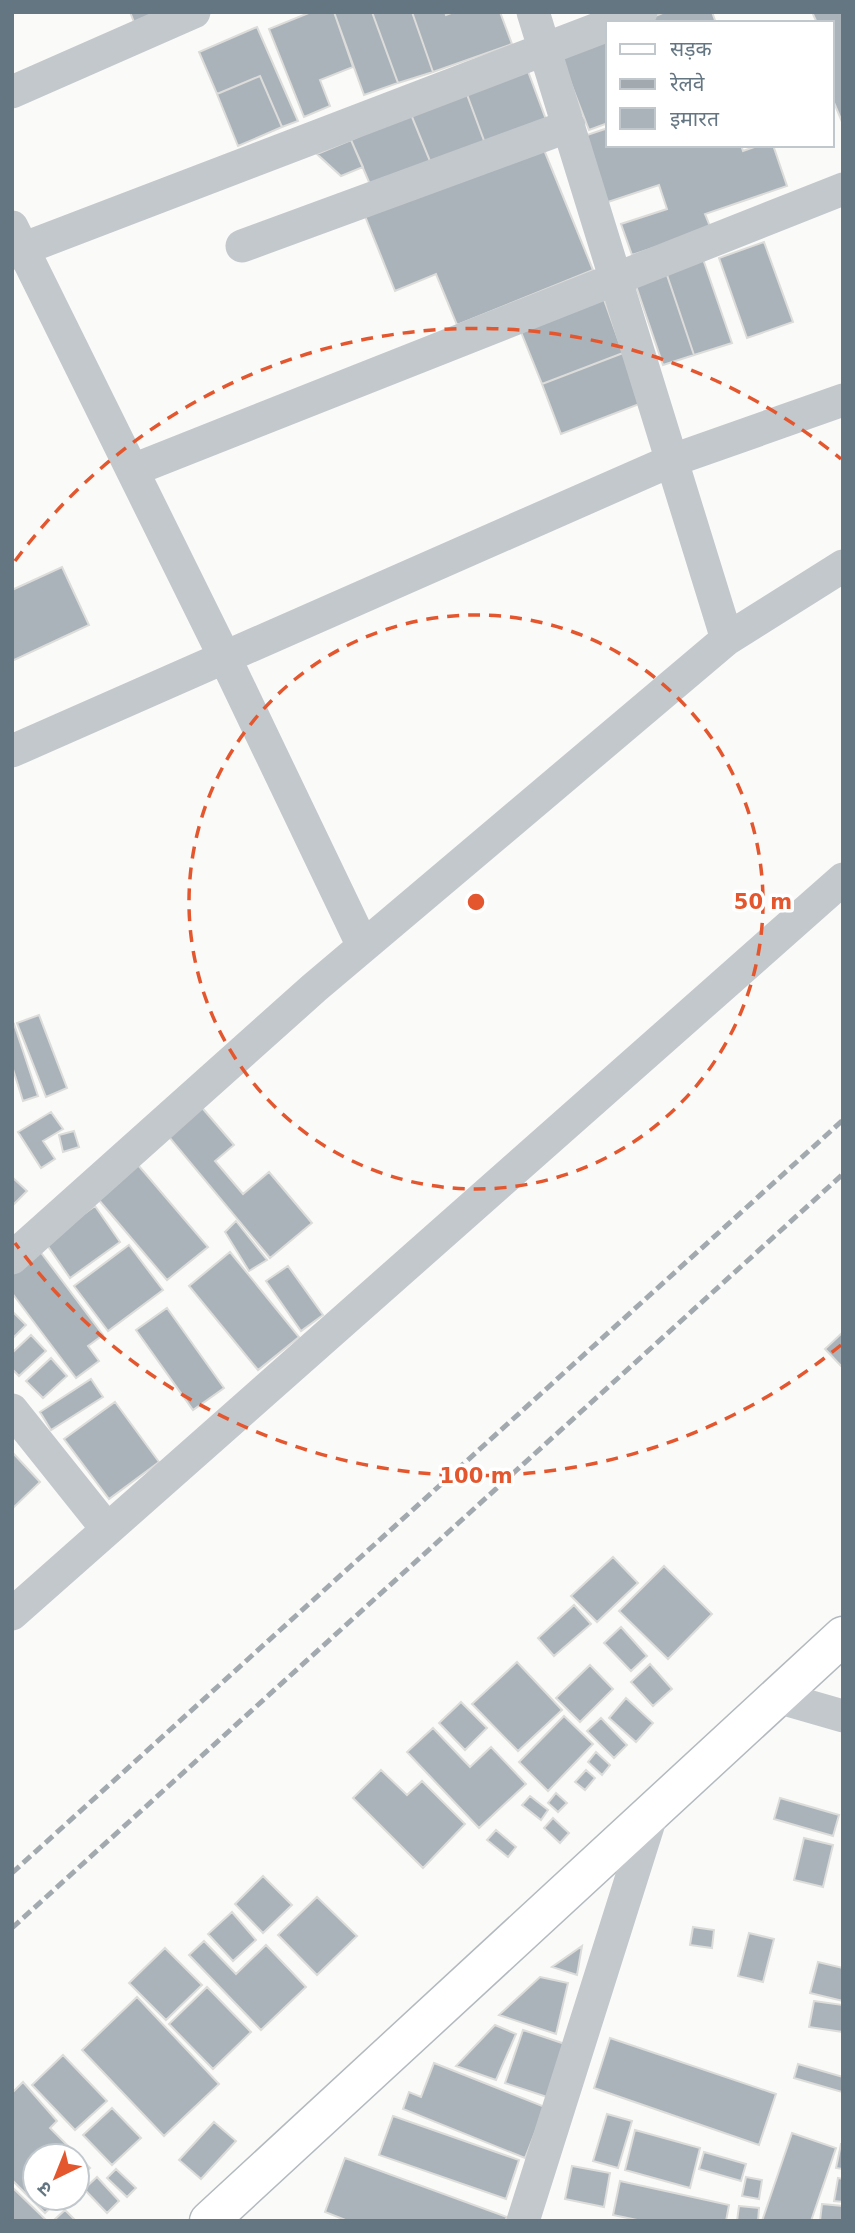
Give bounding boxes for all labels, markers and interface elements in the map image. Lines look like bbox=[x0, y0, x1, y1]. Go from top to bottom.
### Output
legend bbox=[606, 21, 834, 147]
text: सड़क bbox=[670, 37, 712, 61]
text: रेलवे bbox=[669, 72, 705, 96]
text: इमारत bbox=[670, 107, 720, 131]
centre of rings bbox=[464, 890, 488, 914]
text: 50 m bbox=[734, 890, 792, 914]
text: 100 m bbox=[439, 1464, 513, 1488]
north arrow bbox=[21, 2142, 91, 2212]
text: उ bbox=[32, 2177, 56, 2201]

